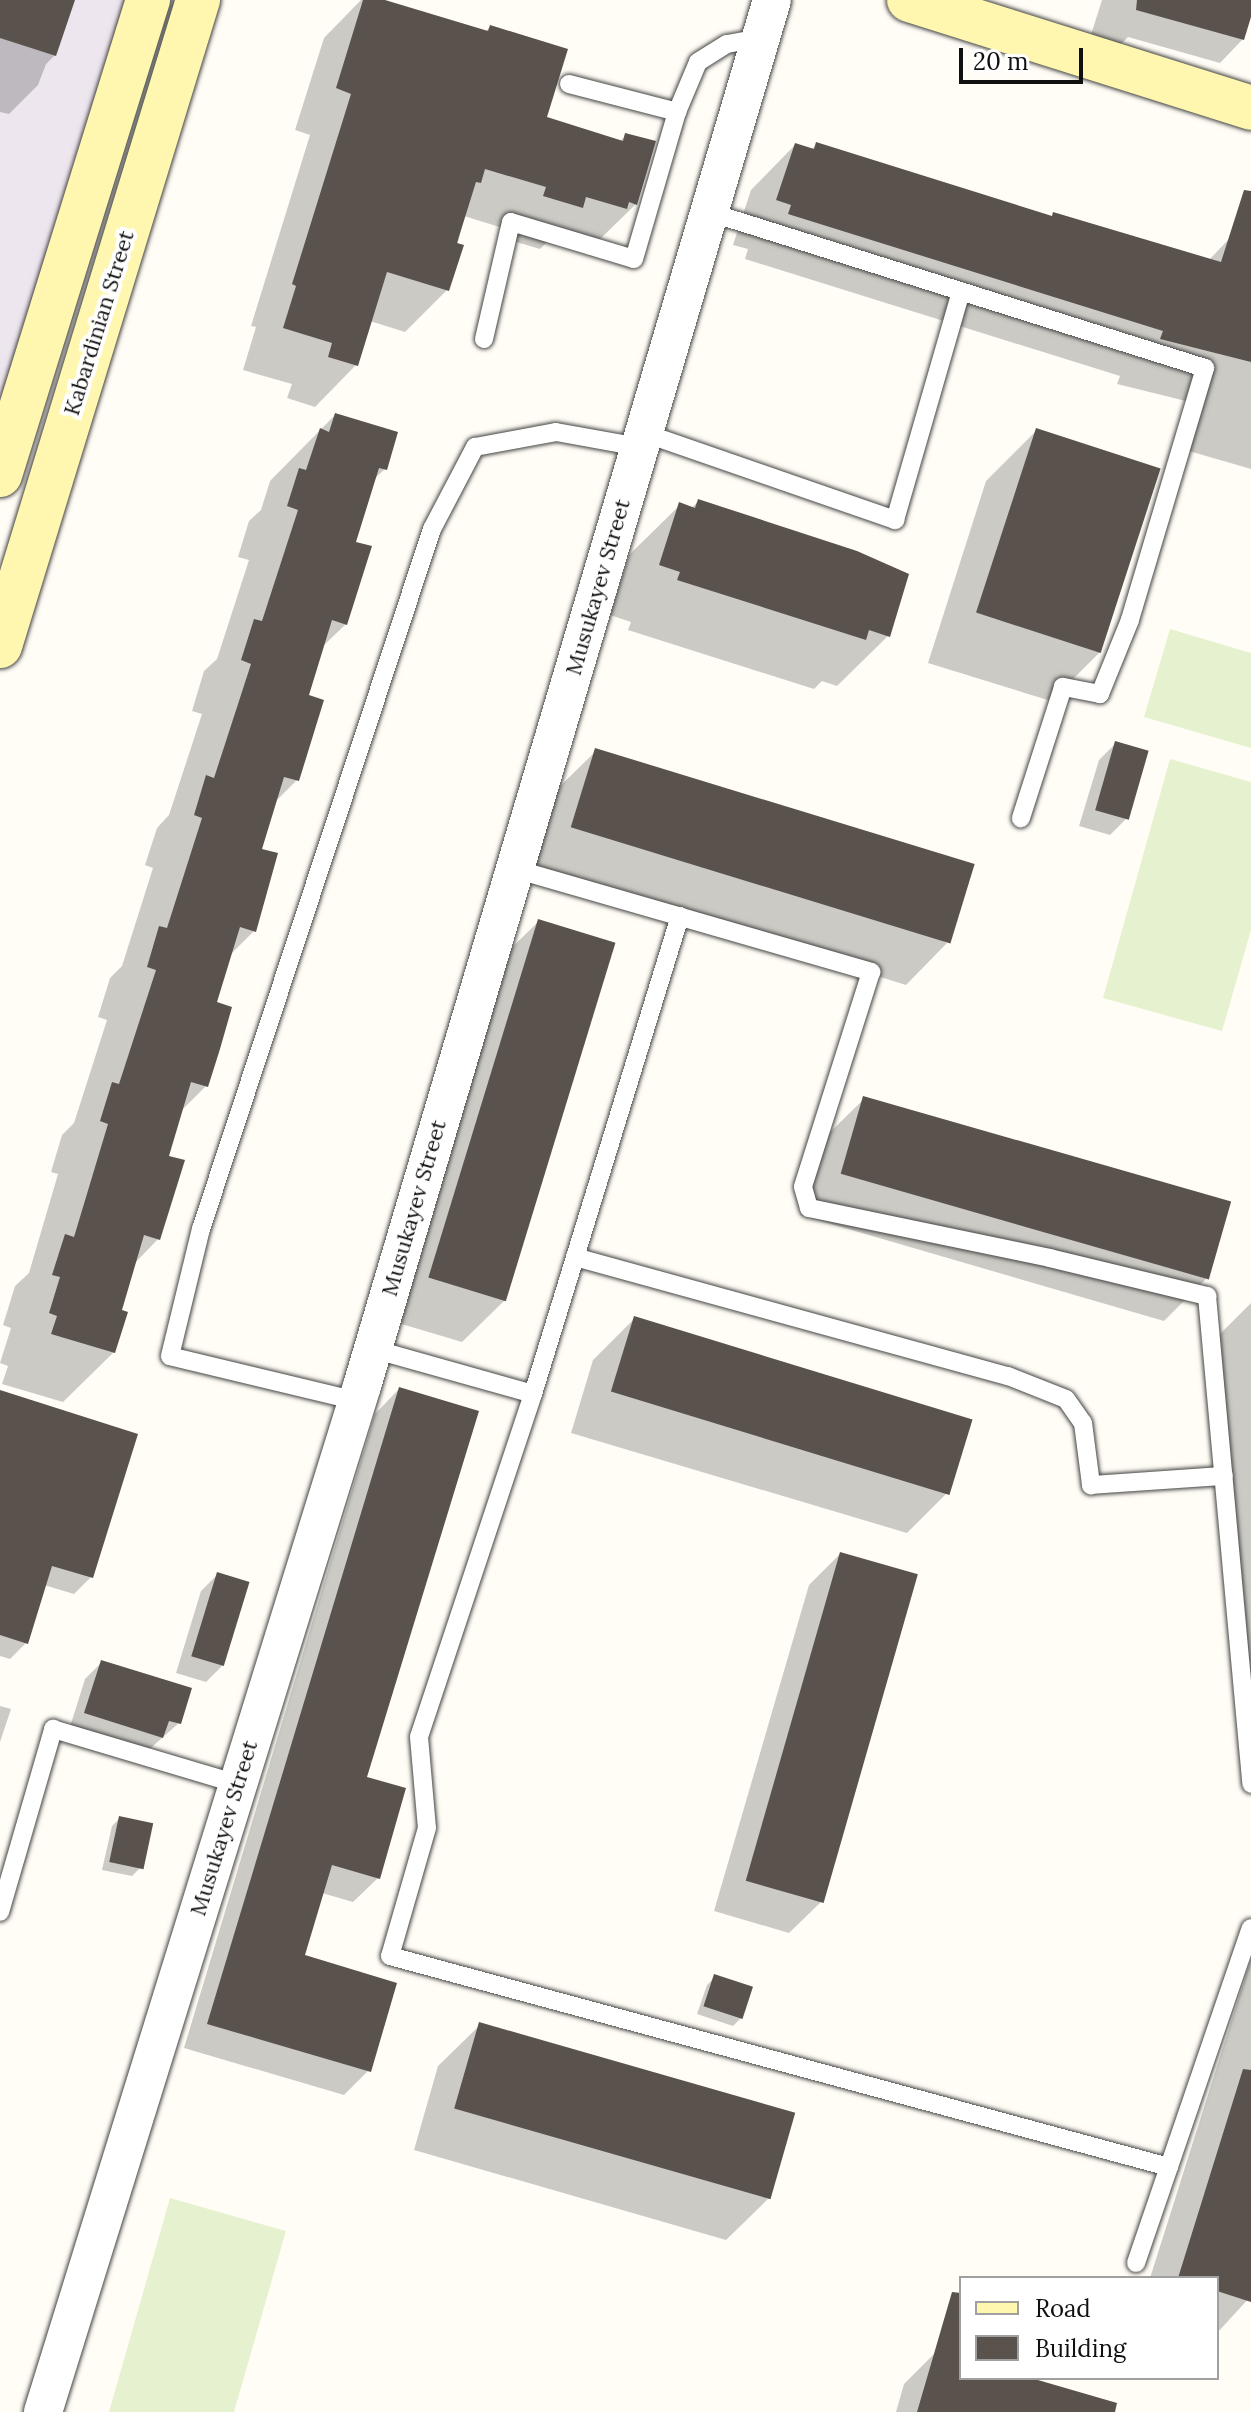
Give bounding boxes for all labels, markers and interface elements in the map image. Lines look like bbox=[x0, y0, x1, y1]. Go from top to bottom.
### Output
scale bar bbox=[963, 32, 1087, 82]
text: 20 m bbox=[973, 46, 1029, 77]
street label: Kabardinian Street bbox=[58, 228, 140, 418]
street label: Musukayev Street bbox=[560, 496, 636, 678]
street label: Musukayev Street bbox=[376, 1117, 452, 1299]
street label: Musukayev Street bbox=[185, 1737, 263, 1919]
legend bbox=[959, 2276, 1219, 2380]
text: Road bbox=[1035, 2293, 1091, 2324]
text: Building bbox=[1035, 2333, 1126, 2364]

